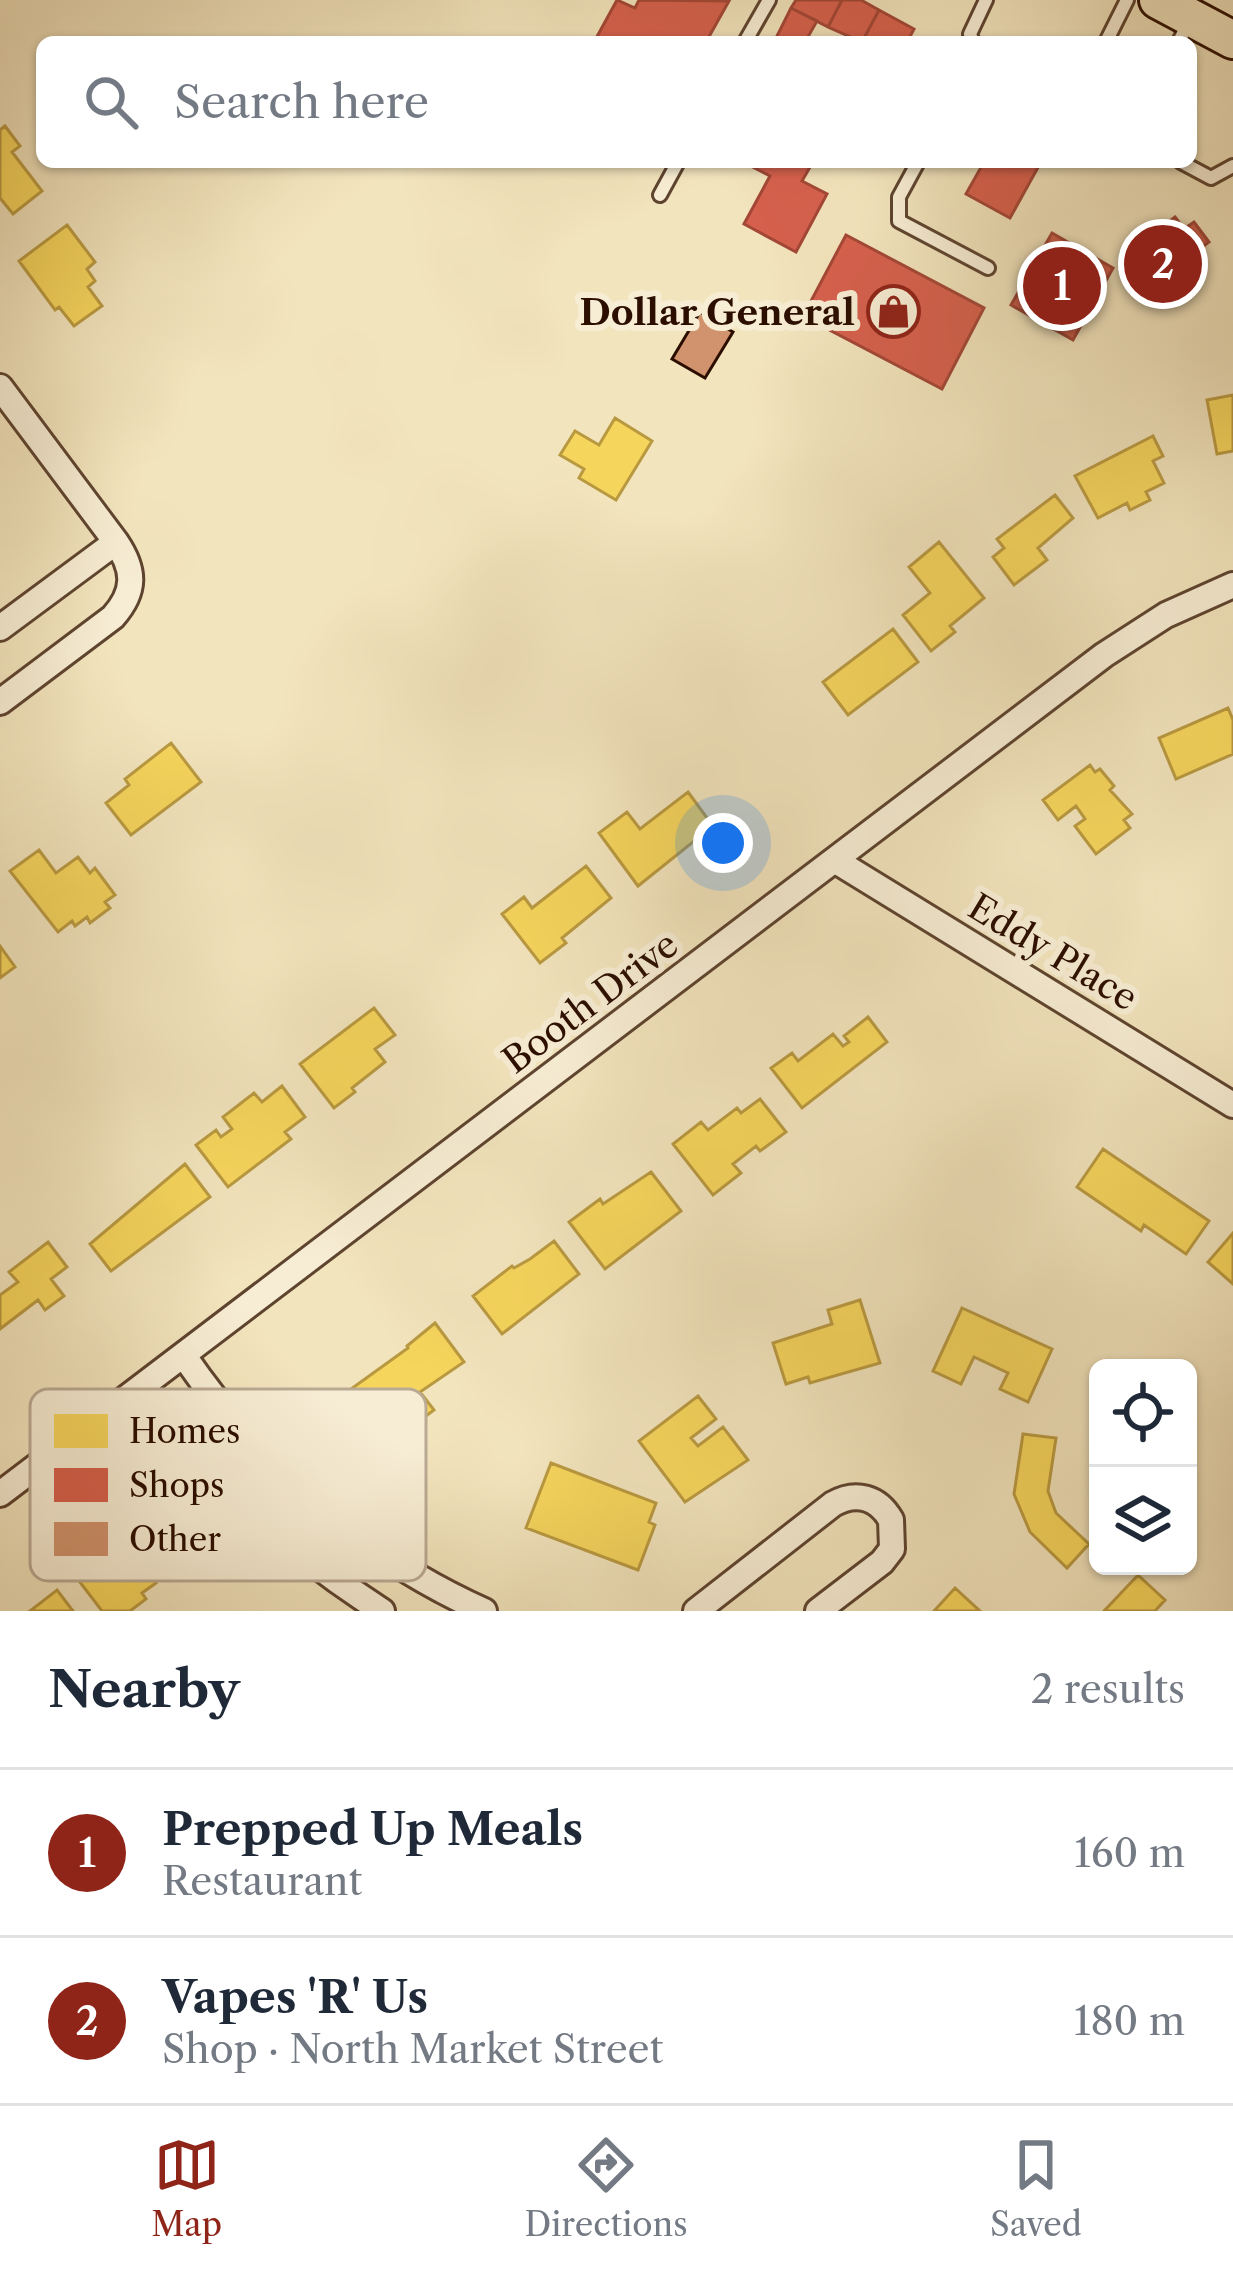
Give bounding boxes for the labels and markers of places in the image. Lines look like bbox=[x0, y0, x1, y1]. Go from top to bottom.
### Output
pin: 2 bbox=[1124, 219, 1202, 309]
pin: 1 bbox=[1023, 241, 1101, 331]
shop icon: Dollar General bbox=[866, 284, 922, 340]
place label: Dollar General bbox=[579, 290, 855, 334]

